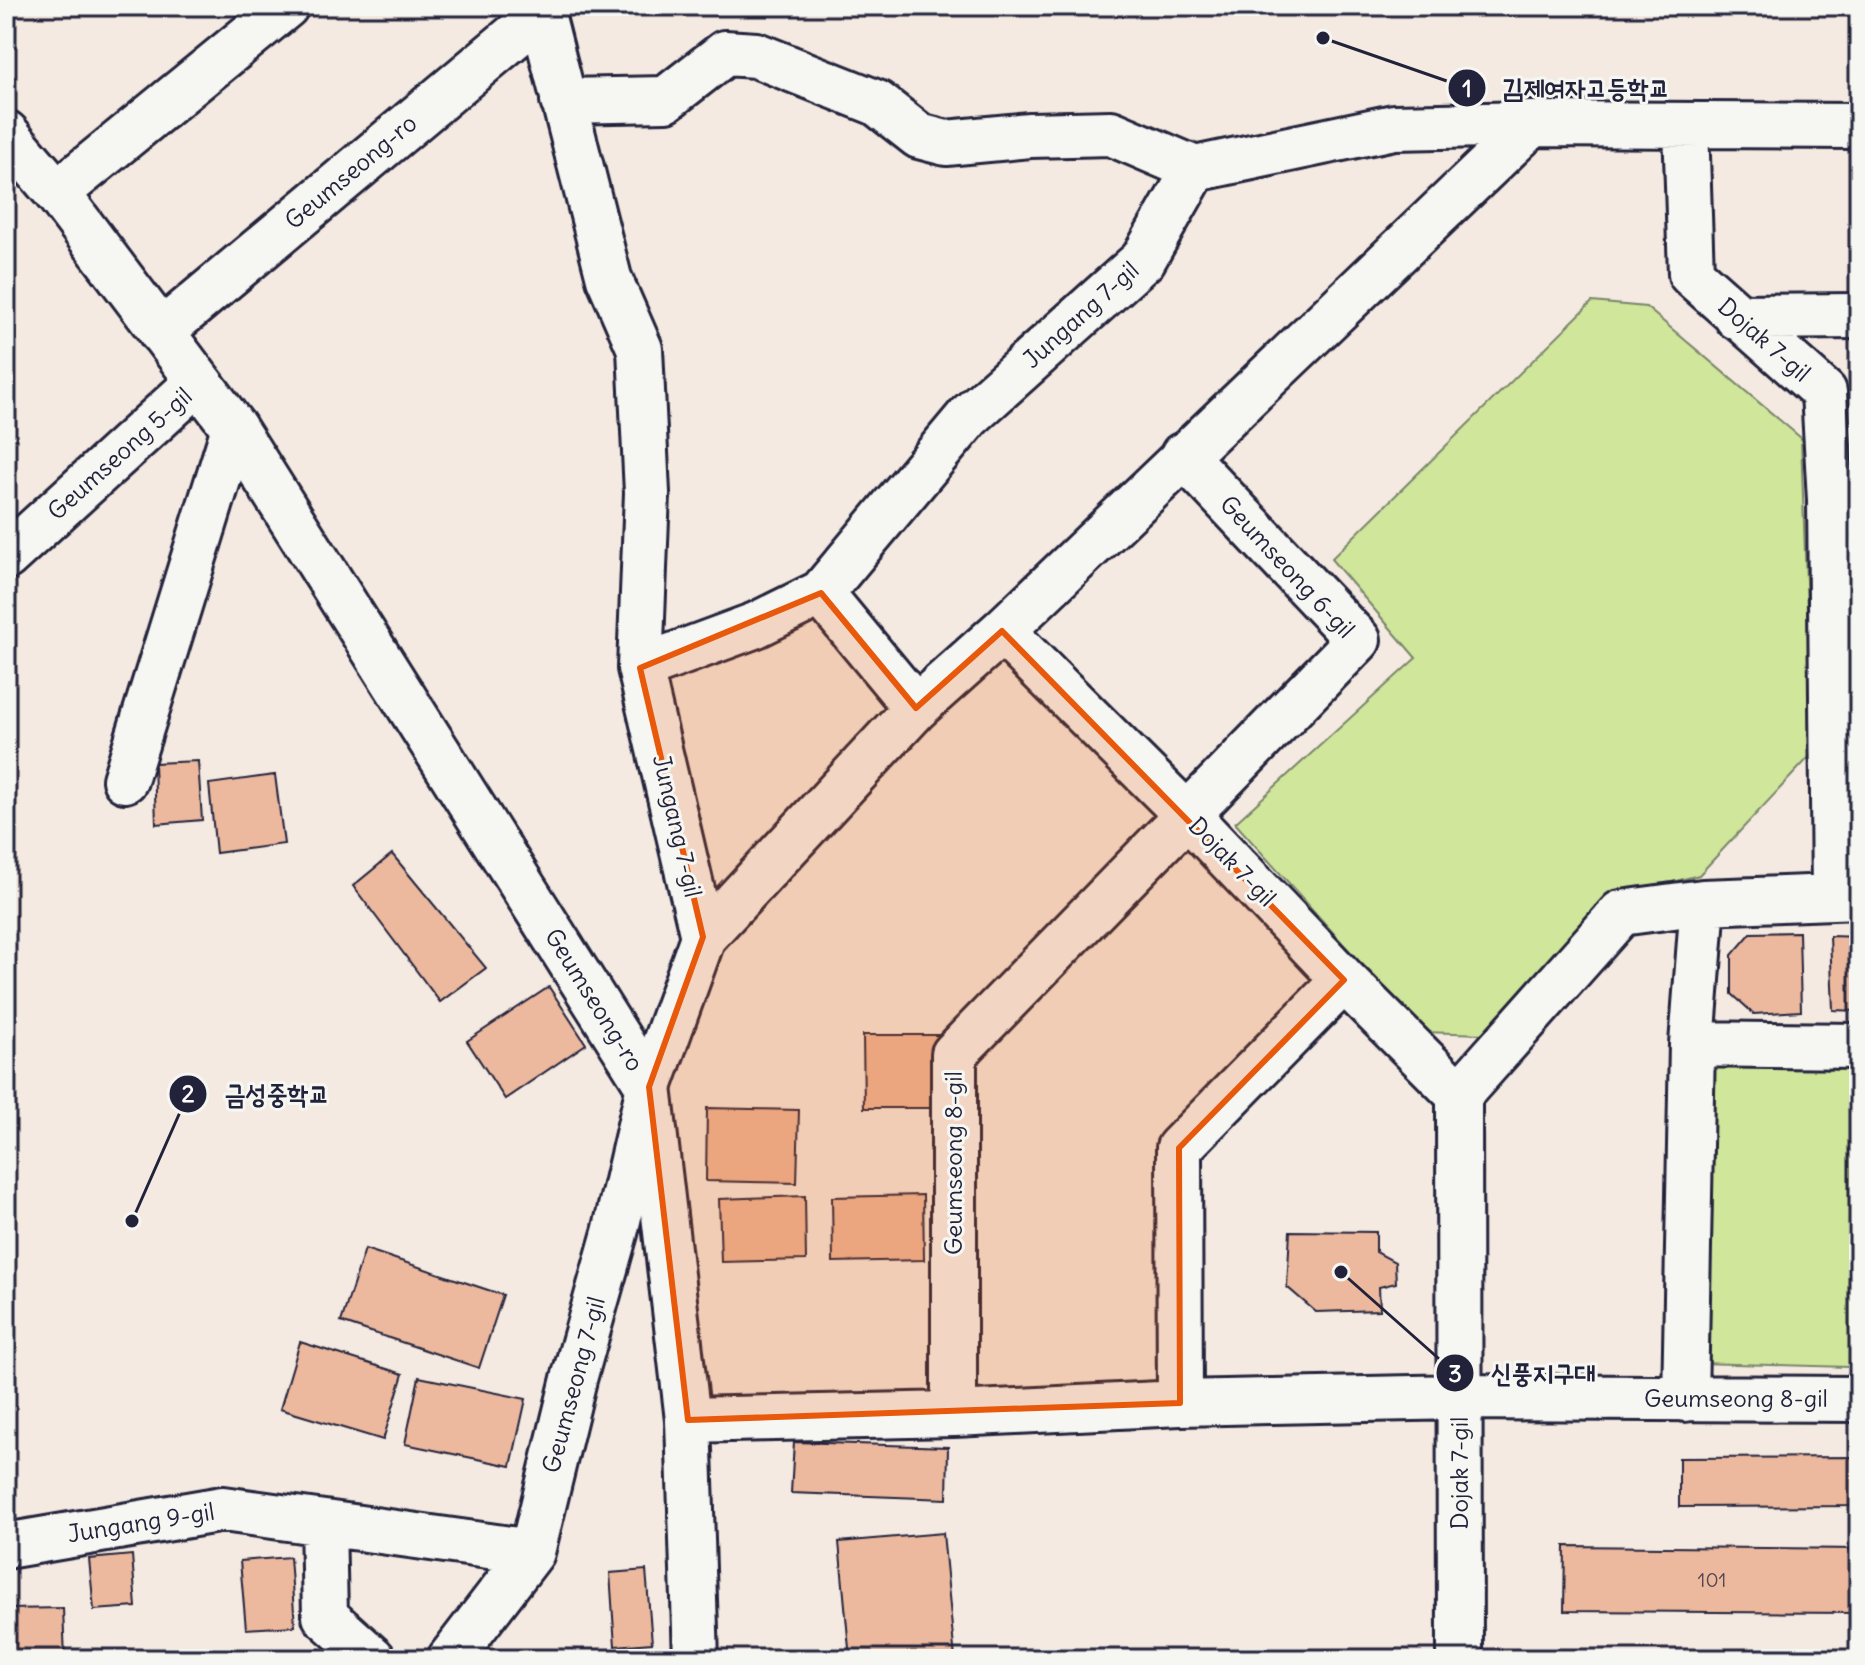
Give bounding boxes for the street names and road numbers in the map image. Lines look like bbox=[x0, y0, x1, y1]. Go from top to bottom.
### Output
street label: Geumseong-ro bbox=[278, 107, 422, 235]
street label: Jungang 7-gil bbox=[1016, 254, 1144, 374]
street label: Dojak 7-gil bbox=[1712, 291, 1817, 388]
street label: Geumseong 5-gil bbox=[41, 381, 198, 526]
street label: Geumseong 6-gil bbox=[1214, 489, 1361, 644]
street label: Jungang 7-gil bbox=[647, 752, 709, 900]
street label: Dojak 7-gil bbox=[1183, 810, 1283, 912]
street label: Geumseong-ro bbox=[539, 922, 651, 1076]
street label: Geumseong 8-gil bbox=[938, 1071, 968, 1255]
street label: Geumseong 7-gil bbox=[535, 1293, 611, 1476]
street label: Geumseong 8-gil bbox=[1644, 1383, 1828, 1413]
street label: Dojak 7-gil bbox=[1444, 1417, 1474, 1529]
street label: Jungang 9-gil bbox=[65, 1496, 216, 1548]

